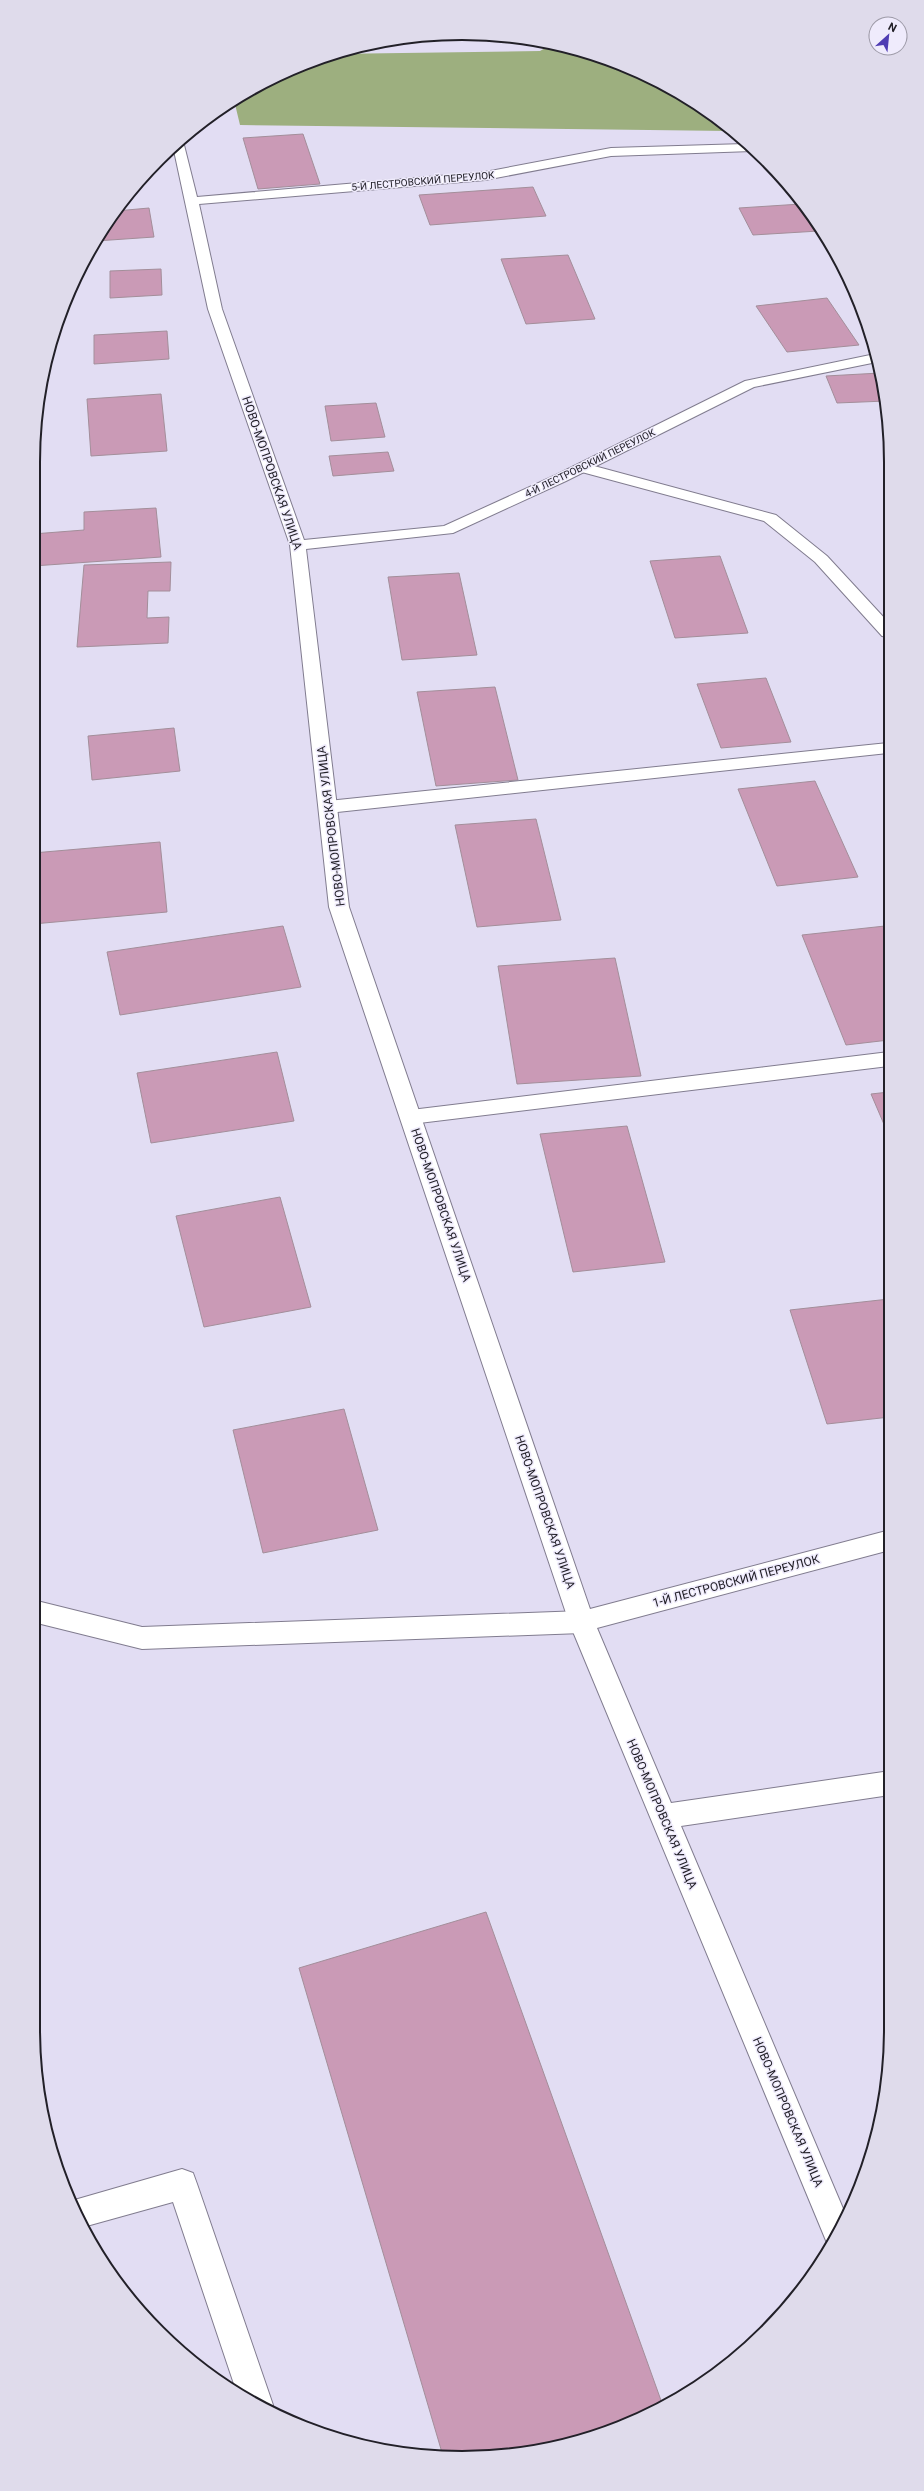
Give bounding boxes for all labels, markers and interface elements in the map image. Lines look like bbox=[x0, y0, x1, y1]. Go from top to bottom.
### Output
north arrow bbox=[868, 16, 908, 56]
text: N bbox=[886, 20, 899, 35]
street label: 5-Й ЛЕСТРОВСКИЙ ПЕРЕУЛОК bbox=[351, 168, 495, 193]
street label: НОВО-МОПРОВСКАЯ УЛИЦА bbox=[239, 394, 305, 552]
street label: 4-Й ЛЕСТРОВСКИЙ ПЕРЕУЛОК bbox=[523, 425, 657, 499]
street label: НОВО-МОПРОВСКАЯ УЛИЦА bbox=[314, 745, 348, 907]
street label: НОВО-МОПРОВСКАЯ УЛИЦА bbox=[408, 1126, 474, 1284]
street label: НОВО-МОПРОВСКАЯ УЛИЦА bbox=[512, 1433, 578, 1591]
street label: 1-Й ЛЕСТРОВСКИЙ ПЕРЕУЛОК bbox=[651, 1551, 821, 1610]
street label: НОВО-МОПРОВСКАЯ УЛИЦА bbox=[624, 1737, 700, 1891]
street label: НОВО-МОПРОВСКАЯ УЛИЦА bbox=[750, 2035, 826, 2189]

